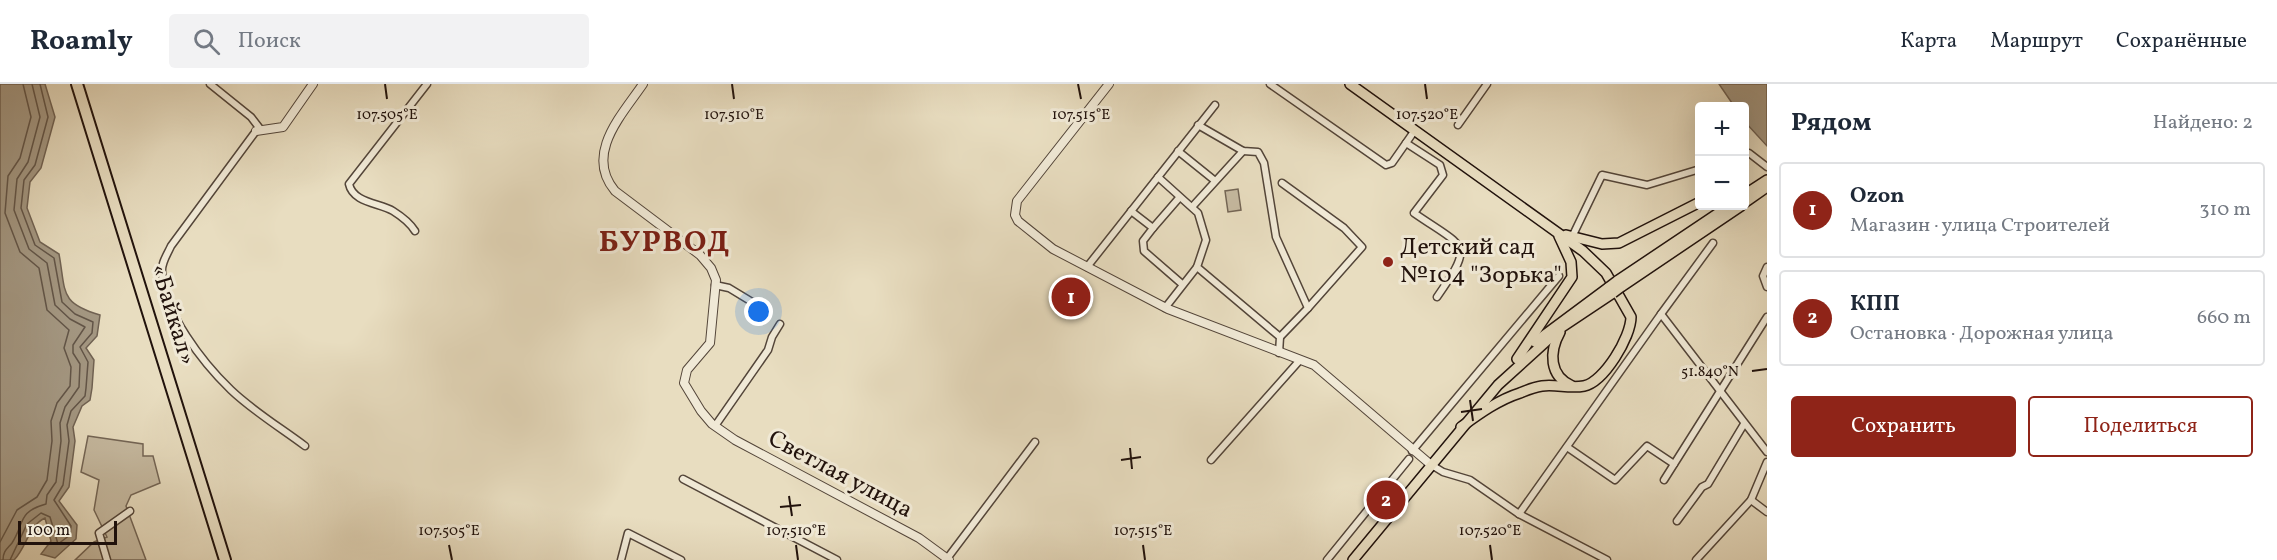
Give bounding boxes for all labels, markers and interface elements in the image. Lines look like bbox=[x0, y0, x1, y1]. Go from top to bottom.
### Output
search box bbox=[169, 14, 589, 68]
text: Roamly bbox=[30, 22, 133, 61]
icon: search bbox=[190, 25, 223, 58]
text: Поиск bbox=[238, 26, 301, 57]
text: Карта bbox=[1900, 27, 1957, 56]
text: Маршрут bbox=[1990, 27, 2083, 56]
text: Сохранённые bbox=[2116, 27, 2247, 56]
map controls bbox=[1695, 102, 1749, 210]
button: + bbox=[1695, 102, 1749, 156]
text: 107.505°E bbox=[356, 105, 418, 126]
text: 107.510°E bbox=[704, 105, 764, 126]
text: 107.515°E bbox=[1052, 105, 1110, 126]
text: 107.520°E bbox=[1396, 105, 1458, 126]
text: Рядом bbox=[1791, 105, 1871, 141]
text: Найдено: 2 bbox=[2153, 109, 2253, 137]
button: − bbox=[1695, 156, 1749, 210]
text: Ozon bbox=[1850, 181, 1905, 212]
text: 1 bbox=[1808, 196, 1817, 224]
text: 310 m bbox=[2199, 196, 2251, 224]
text: Магазин · улица Строителей bbox=[1850, 212, 2110, 240]
district label: БУРВОД bbox=[599, 222, 731, 264]
place label: Детский сад №104 "Зорька" bbox=[1400, 231, 1562, 293]
marker: Детский сад №104 "Зорька" bbox=[1381, 255, 1395, 269]
street label: «Байкал» bbox=[141, 260, 203, 370]
pin: 1 bbox=[1052, 274, 1090, 320]
text: КПП bbox=[1850, 289, 1900, 320]
your location bbox=[744, 297, 773, 326]
text: 2 bbox=[1807, 304, 1818, 332]
text: 660 m bbox=[2197, 304, 2251, 332]
text: Остановка · Дорожная улица bbox=[1850, 320, 2114, 348]
text: 51.840°N bbox=[1681, 362, 1739, 383]
button: Сохранить bbox=[1791, 396, 2016, 457]
button: Поделиться bbox=[2028, 396, 2253, 457]
street label: Светлая улица bbox=[762, 423, 918, 527]
pin: 2 bbox=[1366, 478, 1406, 522]
scale bar bbox=[18, 518, 117, 546]
text: 100 m bbox=[27, 520, 70, 542]
text: 107.505°E bbox=[418, 521, 480, 542]
text: 107.510°E bbox=[766, 521, 826, 542]
text: 107.515°E bbox=[1114, 521, 1172, 542]
text: 107.520°E bbox=[1459, 521, 1521, 542]

